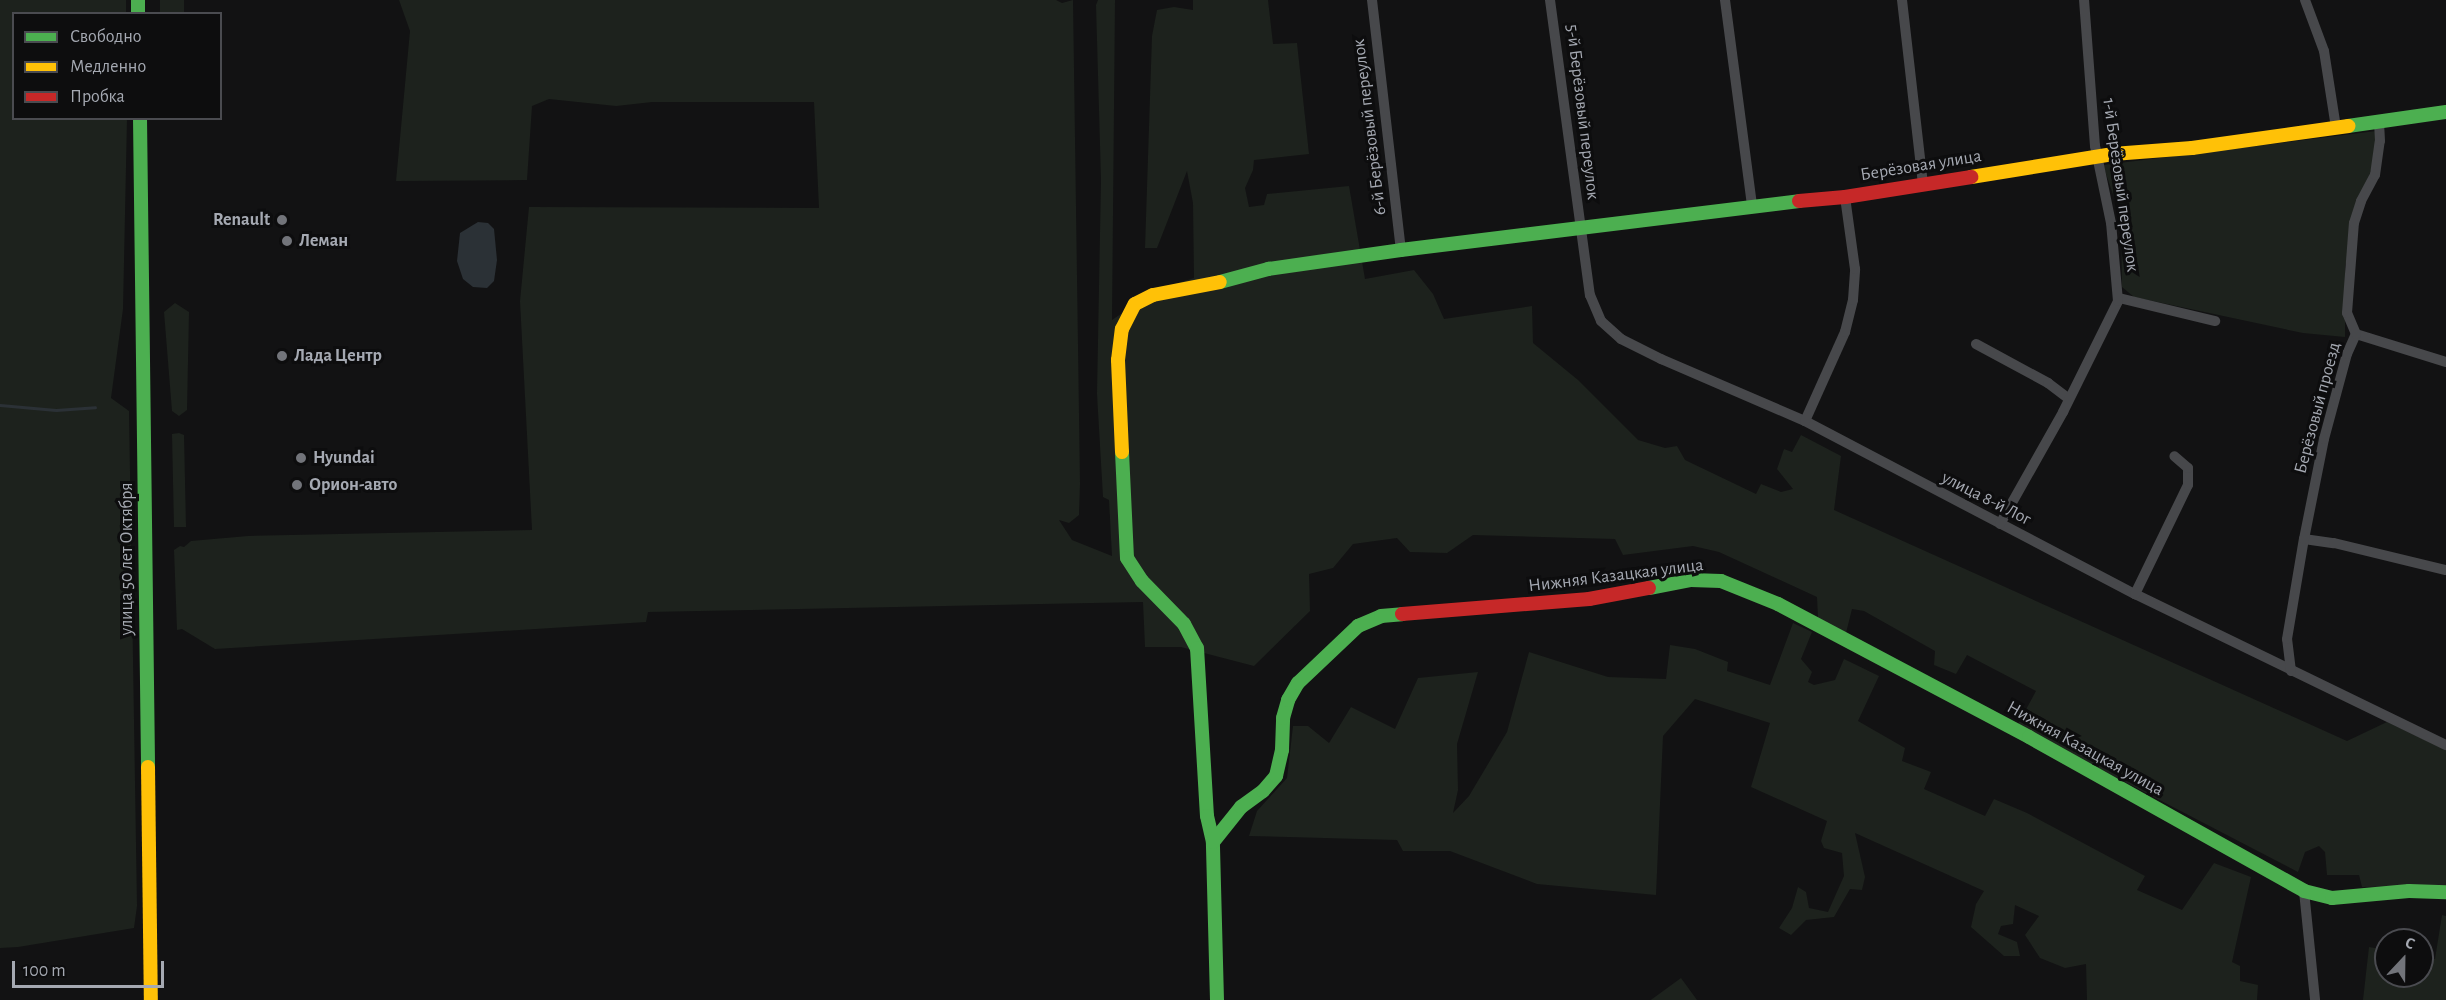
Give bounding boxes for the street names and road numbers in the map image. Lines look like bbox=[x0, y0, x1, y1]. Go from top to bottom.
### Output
street label: 5-й Берёзовый переулок bbox=[1561, 23, 1603, 201]
street label: 6-й Берёзовый переулок bbox=[1348, 38, 1392, 216]
street label: 1-й Берёзовый переулок bbox=[2097, 97, 2143, 273]
street label: Берёзовая улица bbox=[1859, 146, 1983, 186]
street label: Берёзовый проезд bbox=[2290, 340, 2346, 476]
street label: улица 8-й Лог bbox=[1938, 467, 2034, 531]
street label: улица 50 лет Октября bbox=[116, 483, 138, 635]
street label: Нижняя Казацкая улица bbox=[1527, 555, 1705, 597]
street label: Нижняя Казацкая улица bbox=[2003, 697, 2167, 801]

